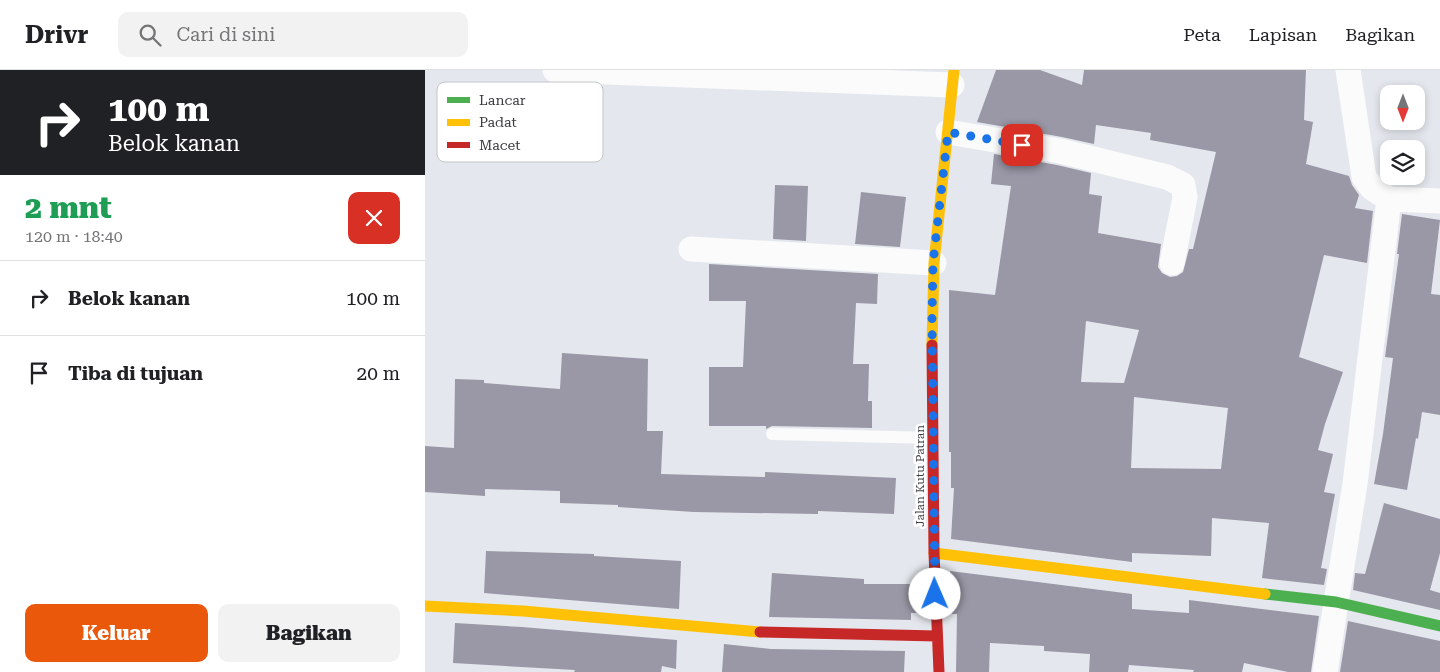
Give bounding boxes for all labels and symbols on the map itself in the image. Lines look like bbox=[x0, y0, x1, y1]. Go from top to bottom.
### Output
legend bbox=[437, 82, 603, 162]
north arrow bbox=[1380, 85, 1425, 130]
text: Lancar bbox=[479, 92, 526, 108]
text: Padat bbox=[479, 114, 517, 130]
pin bbox=[1001, 124, 1043, 166]
text: Macet bbox=[479, 137, 520, 153]
street label: Jalan Kutu Patran bbox=[913, 425, 927, 527]
position arrow bbox=[908, 567, 960, 619]

